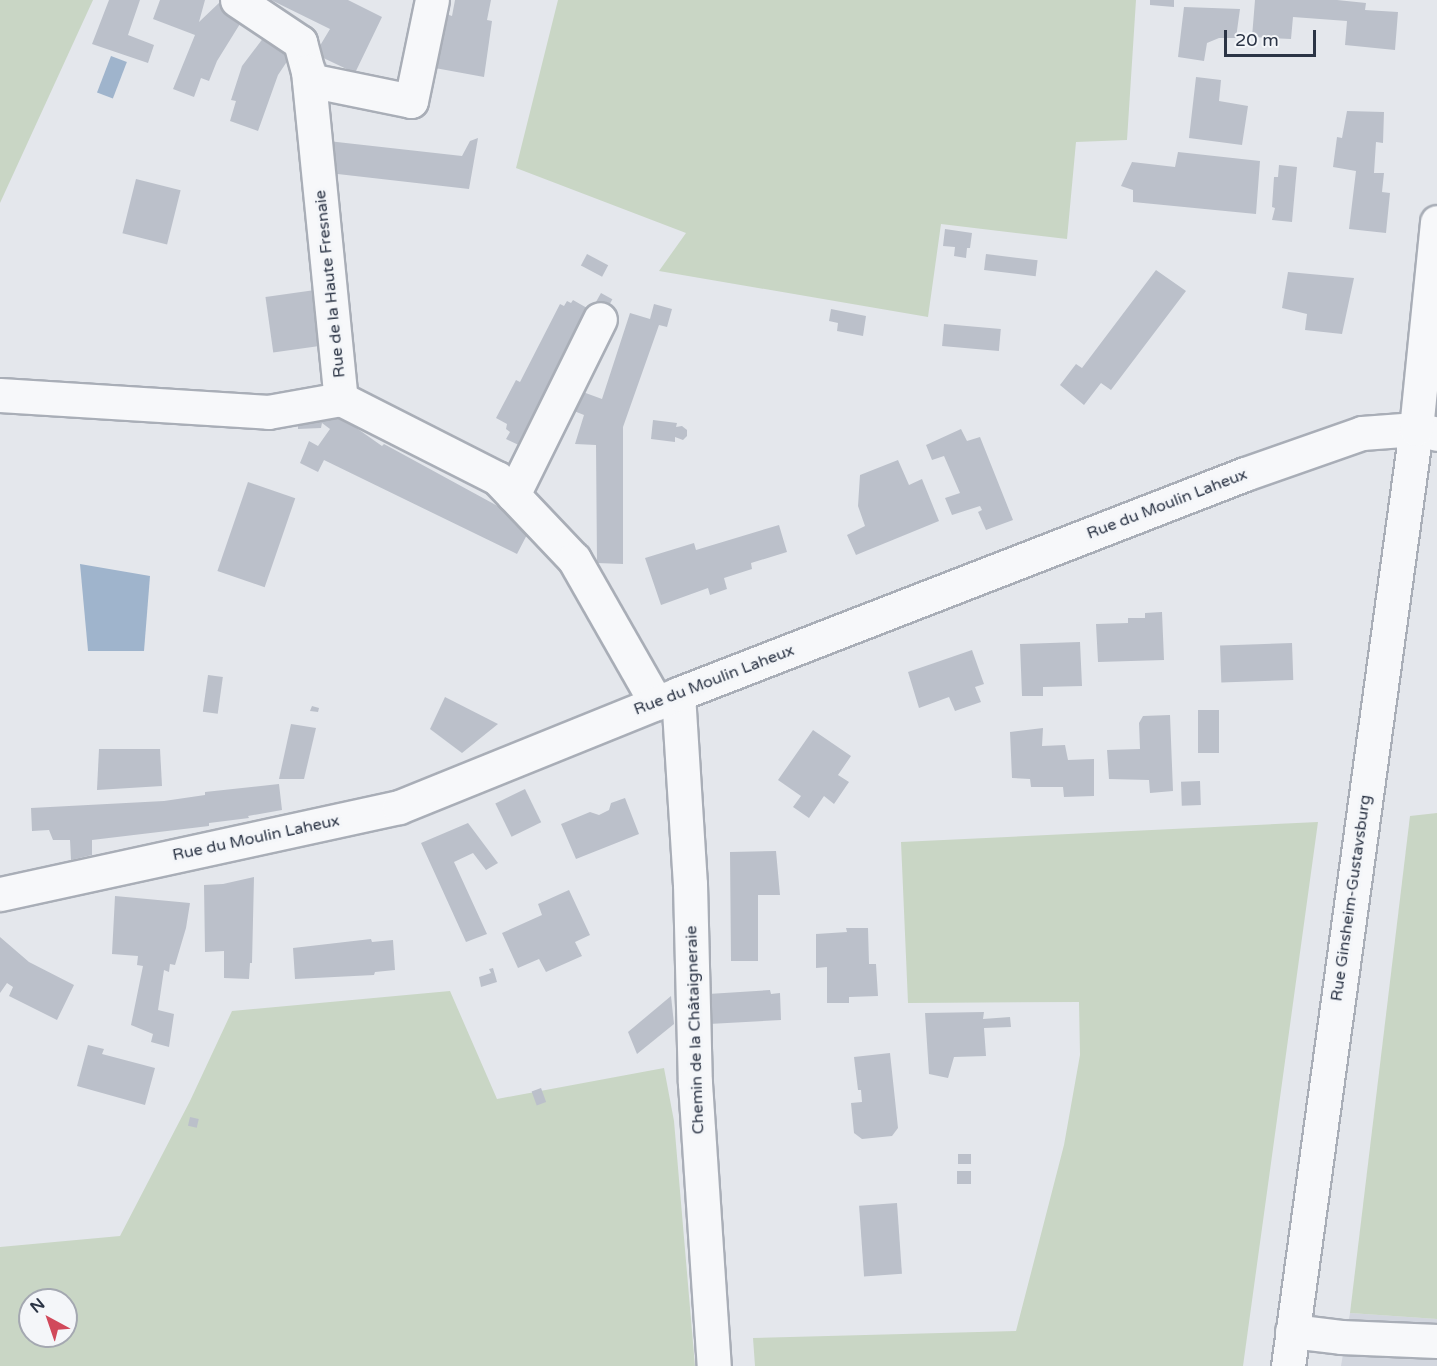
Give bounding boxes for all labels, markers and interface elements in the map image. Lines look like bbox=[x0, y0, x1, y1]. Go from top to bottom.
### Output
scale bar bbox=[1227, 18, 1318, 56]
text: 20 m bbox=[1235, 29, 1279, 51]
street label: Rue de la Haute Fresnaie bbox=[311, 189, 349, 379]
street label: Rue du Moulin Laheux bbox=[1084, 465, 1250, 543]
street label: Rue du Moulin Laheux bbox=[631, 641, 797, 719]
street label: Rue Ginsheim-Gustavsburg bbox=[1327, 794, 1375, 1002]
street label: Rue du Moulin Laheux bbox=[171, 811, 341, 865]
street label: Chemin de la Châtaigneraie bbox=[682, 925, 708, 1135]
north arrow bbox=[18, 1288, 78, 1348]
text: N bbox=[26, 1294, 49, 1318]

